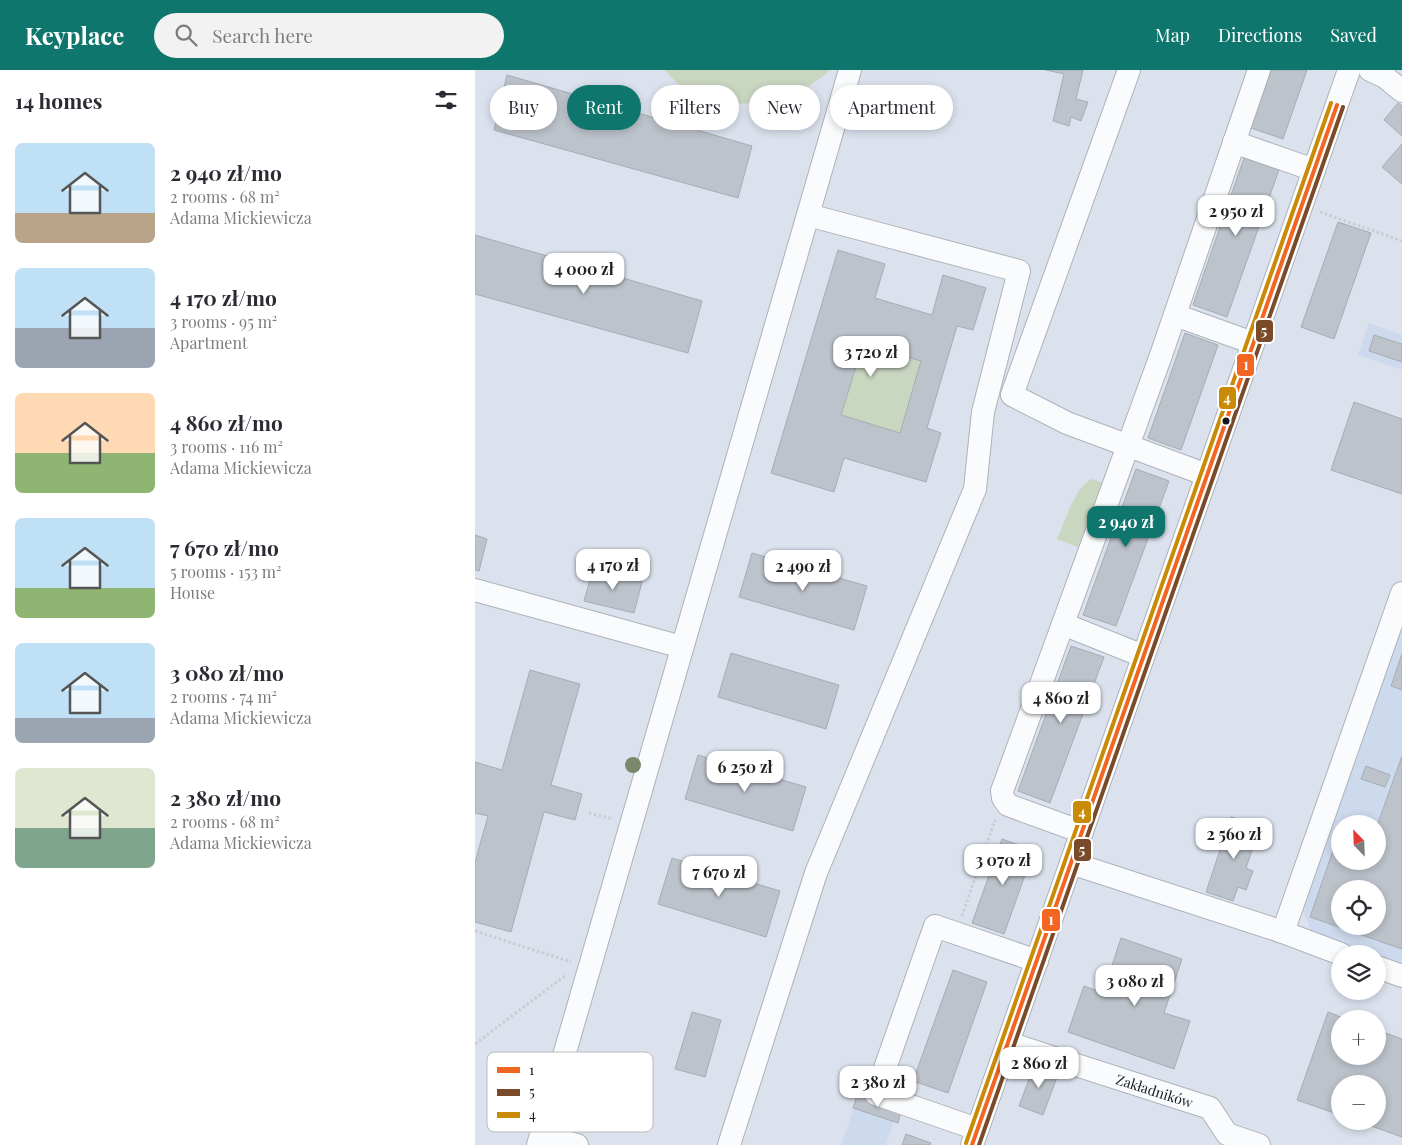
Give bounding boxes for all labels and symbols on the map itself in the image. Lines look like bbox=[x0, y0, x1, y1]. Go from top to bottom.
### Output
pin: 2 950 zł bbox=[1184, 194, 1288, 237]
pin: 4 000 zł bbox=[532, 252, 636, 295]
line badge: 5 bbox=[1255, 319, 1274, 343]
text: 5 bbox=[1261, 321, 1267, 340]
pin: 3 720 zł bbox=[819, 336, 923, 378]
line badge: 1 bbox=[1236, 353, 1255, 377]
text: 1 bbox=[1243, 355, 1249, 374]
line badge: 4 bbox=[1218, 386, 1237, 410]
text: 4 bbox=[1223, 388, 1231, 407]
unlabelled marker bbox=[1221, 416, 1231, 426]
pin: 2 940 zł bbox=[1074, 506, 1178, 548]
pin: 4 170 zł bbox=[561, 548, 665, 591]
pin: 2 490 zł bbox=[751, 550, 855, 592]
pin: 4 860 zł bbox=[1009, 682, 1113, 724]
pin: 6 250 zł bbox=[693, 750, 797, 793]
line badge: 4 bbox=[1072, 800, 1092, 824]
text: 4 bbox=[1078, 802, 1086, 821]
north arrow bbox=[1331, 815, 1386, 870]
pin: 2 560 zł bbox=[1182, 818, 1286, 860]
line badge: 5 bbox=[1073, 838, 1092, 862]
text: 5 bbox=[1079, 840, 1085, 859]
pin: 3 070 zł bbox=[951, 844, 1055, 886]
pin: 7 670 zł bbox=[667, 856, 771, 898]
line badge: 1 bbox=[1041, 908, 1061, 932]
text: 1 bbox=[1048, 910, 1054, 929]
pin: 3 080 zł bbox=[1083, 964, 1187, 1007]
pin: 2 860 zł bbox=[987, 1046, 1091, 1089]
legend bbox=[487, 1052, 653, 1132]
text: 1 bbox=[529, 1060, 534, 1079]
pin: 2 380 zł bbox=[826, 1066, 930, 1108]
street label: Zakładników bbox=[1114, 1069, 1196, 1112]
text: 5 bbox=[529, 1082, 535, 1101]
text: 4 bbox=[529, 1105, 536, 1124]

